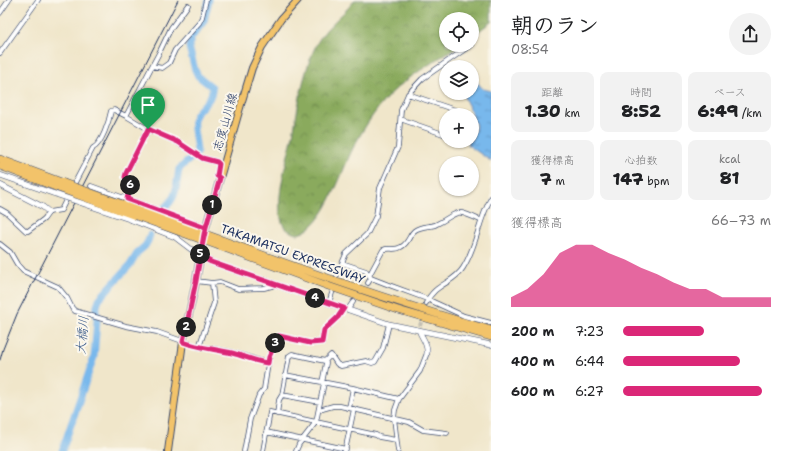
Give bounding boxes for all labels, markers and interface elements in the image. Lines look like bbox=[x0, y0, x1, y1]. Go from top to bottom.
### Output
text: 朝のラン bbox=[511, 11, 599, 40]
map controls bbox=[439, 12, 479, 196]
button: locate bbox=[439, 12, 479, 52]
button: share bbox=[729, 13, 771, 55]
text: 08:54 bbox=[511, 41, 549, 58]
button: layers bbox=[439, 60, 479, 100]
text: 距離 bbox=[541, 85, 563, 100]
text: 時間 bbox=[630, 85, 652, 100]
text: ペース bbox=[713, 85, 746, 100]
pin bbox=[131, 88, 165, 129]
street label: 志度山川線 bbox=[209, 91, 241, 153]
icon: arrive bbox=[137, 94, 159, 116]
text: 1.30 bbox=[525, 100, 561, 122]
text: 8:52 bbox=[621, 100, 661, 122]
text: 6:49 bbox=[698, 100, 738, 122]
text: km bbox=[561, 106, 580, 121]
text: /km bbox=[738, 106, 762, 121]
button: + bbox=[439, 108, 479, 148]
text: kcal bbox=[719, 152, 740, 167]
text: 獲得標高 bbox=[530, 153, 574, 168]
text: 心拍数 bbox=[624, 153, 657, 168]
button: − bbox=[439, 156, 479, 196]
text: 81 bbox=[720, 167, 739, 189]
text: 7 bbox=[540, 168, 552, 190]
text: 147 bbox=[613, 168, 644, 190]
text: m bbox=[552, 174, 565, 189]
text: bpm bbox=[644, 174, 669, 189]
pin: 6 bbox=[120, 175, 140, 195]
text: 6 bbox=[126, 177, 134, 192]
pin: 1 bbox=[202, 195, 222, 215]
text: 1 bbox=[209, 197, 215, 212]
text: 66–73 m bbox=[711, 212, 771, 229]
text: 獲得標高 bbox=[511, 214, 563, 231]
street label: TAKAMATSU EXPRESSWAY bbox=[218, 220, 368, 288]
pin: 5 bbox=[190, 244, 210, 264]
text: 5 bbox=[197, 246, 203, 261]
pin: 4 bbox=[305, 288, 325, 308]
text: 4 bbox=[311, 290, 319, 305]
water label: 大橋川 bbox=[72, 315, 92, 355]
pin: 2 bbox=[176, 317, 196, 337]
text: 2 bbox=[182, 319, 190, 334]
text: 200 m bbox=[511, 323, 554, 340]
text: 7:23 bbox=[575, 323, 604, 340]
pin: 3 bbox=[265, 333, 285, 353]
text: 3 bbox=[271, 335, 279, 350]
text: 400 m bbox=[511, 353, 555, 370]
text: 6:44 bbox=[575, 353, 604, 370]
text: 600 m bbox=[511, 383, 555, 400]
text: 6:27 bbox=[575, 383, 604, 400]

